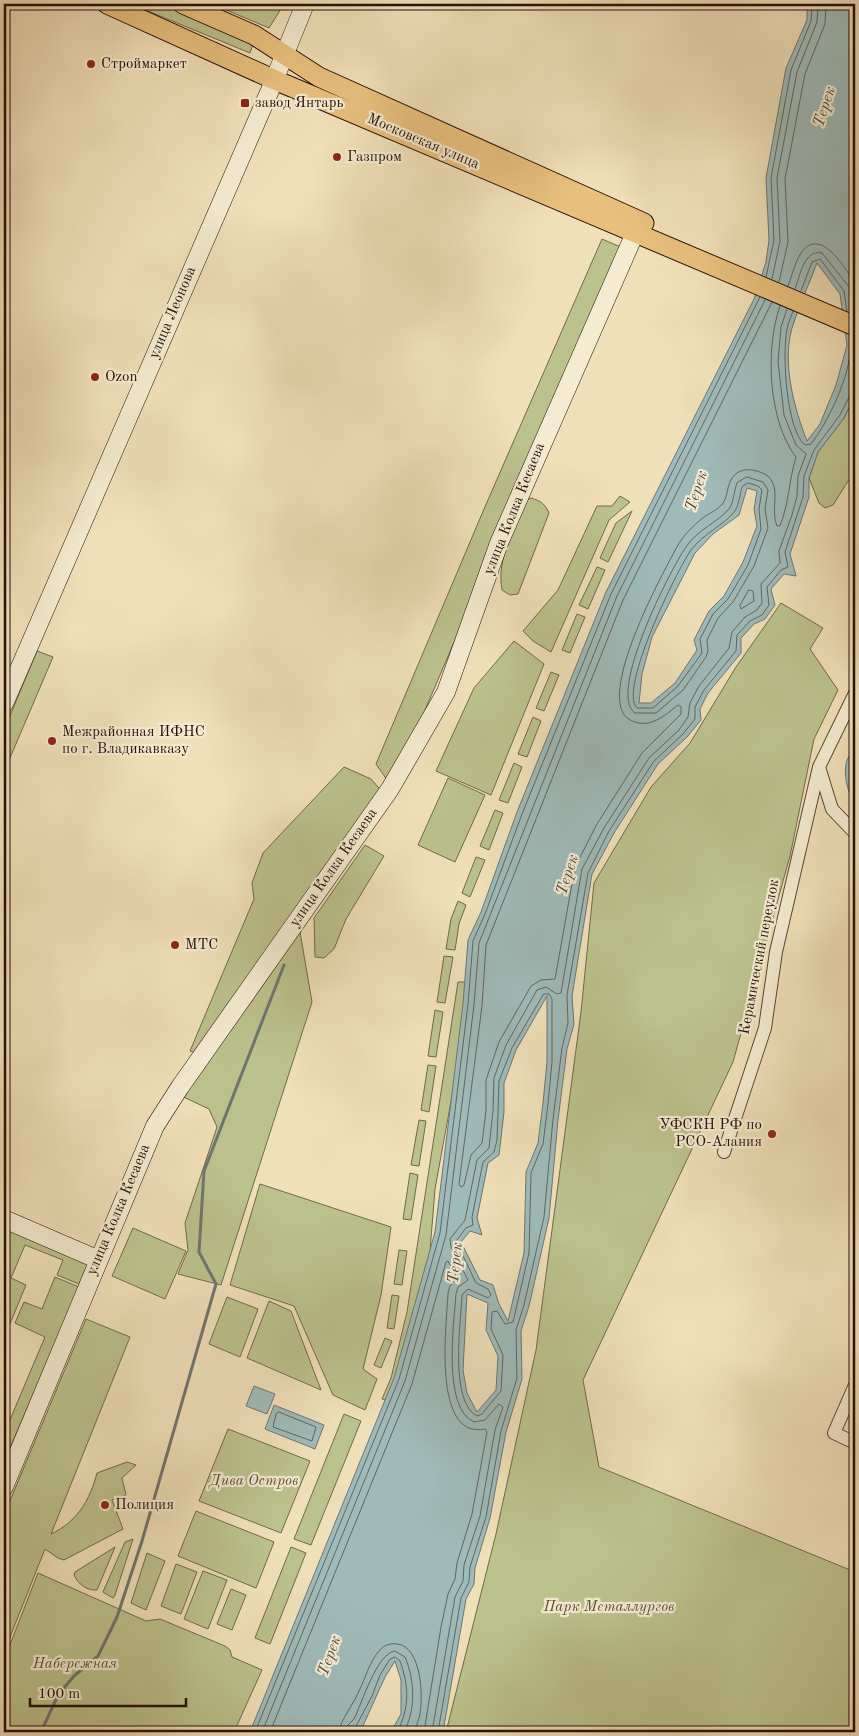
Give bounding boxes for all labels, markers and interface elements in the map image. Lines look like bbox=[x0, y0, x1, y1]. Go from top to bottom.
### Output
place label: Строймаркет bbox=[101, 57, 187, 72]
marker: Строймаркет bbox=[85, 58, 97, 70]
water label: Терек bbox=[811, 85, 839, 129]
place label: завод Янтарь bbox=[255, 96, 343, 111]
marker: завод Янтарь bbox=[239, 97, 251, 109]
street label: Московская улица bbox=[365, 112, 482, 173]
place label: Газпром bbox=[347, 150, 402, 165]
marker: Газпром bbox=[331, 151, 343, 163]
street label: улица Леонова bbox=[147, 264, 199, 361]
place label: Ozon bbox=[105, 370, 138, 385]
marker: Ozon bbox=[89, 371, 101, 383]
street label: улица Колка Кесаева bbox=[482, 440, 549, 577]
water label: Терек bbox=[683, 469, 711, 513]
place label: Межрайонная ИФНС по г. Владикавказу bbox=[62, 725, 205, 757]
marker: Межрайонная ИФНС по г. Владикавказу bbox=[46, 735, 58, 747]
street label: улица Колка Кесаева bbox=[287, 806, 381, 930]
water label: Терек bbox=[554, 853, 582, 897]
street label: Керамический переулок bbox=[738, 878, 783, 1036]
place label: МТС bbox=[185, 938, 218, 953]
marker: МТС bbox=[169, 939, 181, 951]
place label: УФСКН РФ по РСО-Алания bbox=[659, 1118, 762, 1150]
marker: УФСКН РФ по РСО-Алания bbox=[766, 1128, 778, 1140]
street label: улица Колка Кесаева bbox=[85, 1142, 154, 1278]
water label: Терек bbox=[446, 1241, 466, 1285]
park label: Дива Остров bbox=[208, 1474, 298, 1489]
place label: Полиция bbox=[115, 1498, 174, 1513]
marker: Полиция bbox=[99, 1499, 111, 1511]
park label: Парк Металлургов bbox=[542, 1600, 675, 1615]
water label: Терек bbox=[315, 1634, 345, 1678]
park label: Набережная bbox=[32, 1656, 117, 1672]
scale bar bbox=[30, 1676, 186, 1708]
text: 100 m bbox=[38, 1687, 80, 1702]

